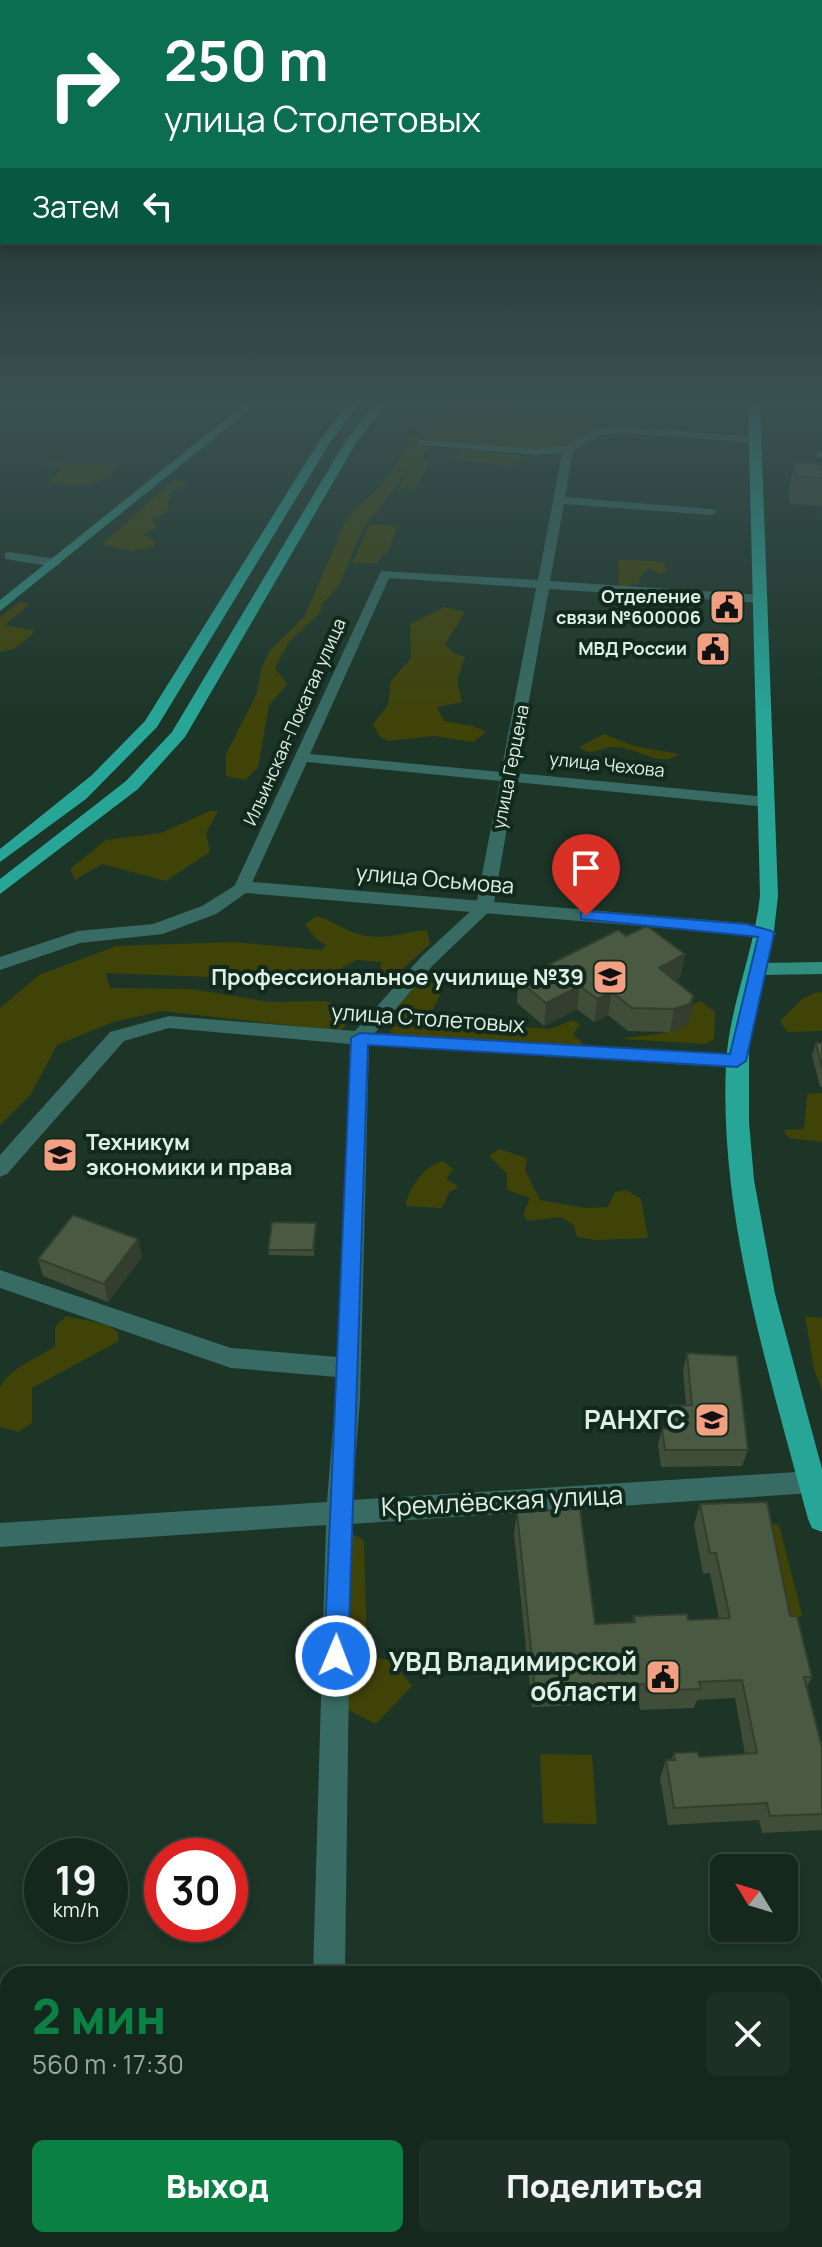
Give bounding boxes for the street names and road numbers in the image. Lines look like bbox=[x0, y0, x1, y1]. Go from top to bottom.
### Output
street label: Ильинская-Покатая улица bbox=[237, 614, 351, 829]
street label: улица Герцена bbox=[486, 703, 534, 831]
street label: улица Чехова bbox=[548, 746, 666, 782]
street label: улица Осьмова bbox=[355, 857, 515, 901]
street label: улица Столетовых bbox=[330, 996, 526, 1040]
street label: Кремлёвская улица bbox=[380, 1476, 624, 1524]

